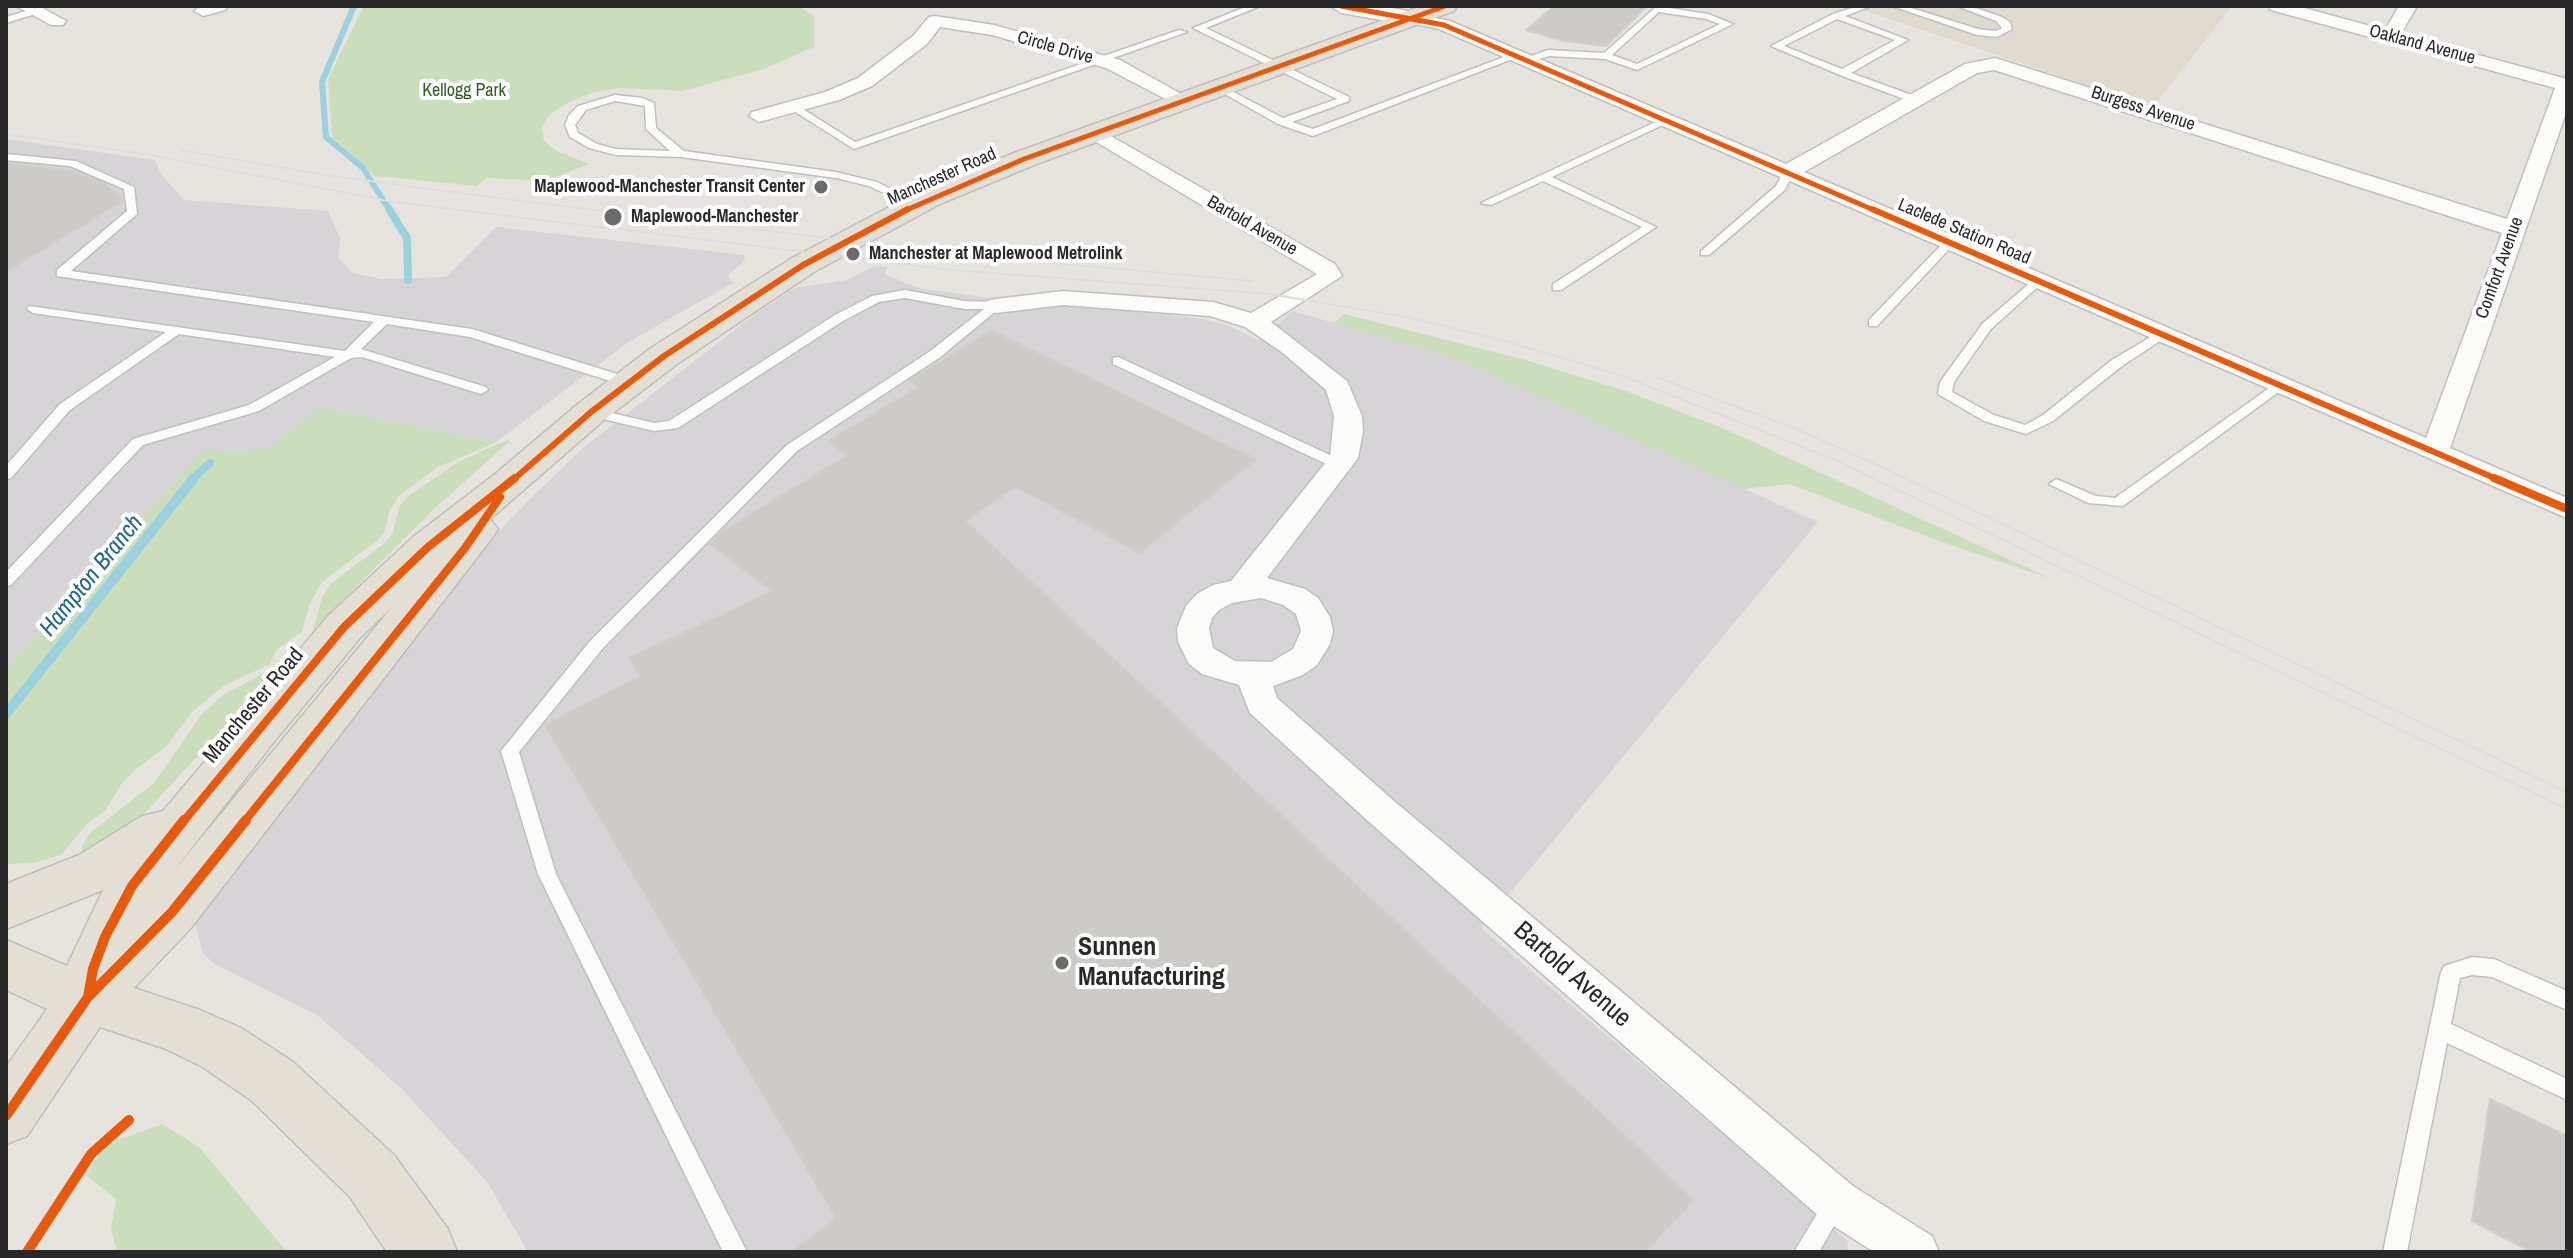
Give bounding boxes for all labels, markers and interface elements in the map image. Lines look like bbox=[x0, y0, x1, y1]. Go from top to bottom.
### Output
street label: Oakland Avenue bbox=[2367, 20, 2477, 70]
street label: Circle Drive bbox=[1015, 27, 1095, 69]
park label: Kellogg Park bbox=[422, 80, 506, 102]
street label: Burgess Avenue bbox=[2088, 82, 2198, 136]
street label: Manchester Road bbox=[884, 143, 1000, 211]
place label: Maplewood-Manchester Transit Center bbox=[534, 176, 805, 198]
marker: Maplewood-Manchester Transit Center bbox=[812, 178, 830, 196]
street label: Bartold Avenue bbox=[1203, 191, 1301, 261]
street label: Laclede Station Road bbox=[1894, 194, 2034, 270]
marker: Maplewood-Manchester bbox=[602, 206, 624, 228]
place label: Maplewood-Manchester bbox=[631, 206, 798, 228]
street label: Comfort Avenue bbox=[2472, 214, 2528, 322]
place label: Manchester at Maplewood Metrolink bbox=[869, 243, 1122, 265]
marker: Manchester at Maplewood Metrolink bbox=[844, 245, 862, 263]
water label: Hampton Branch bbox=[34, 510, 150, 642]
street label: Manchester Road bbox=[198, 643, 310, 769]
street label: Bartold Avenue bbox=[1507, 916, 1637, 1034]
place label: Sunnen Manufacturing bbox=[1078, 932, 1225, 994]
marker: Sunnen Manufacturing bbox=[1053, 954, 1071, 972]

